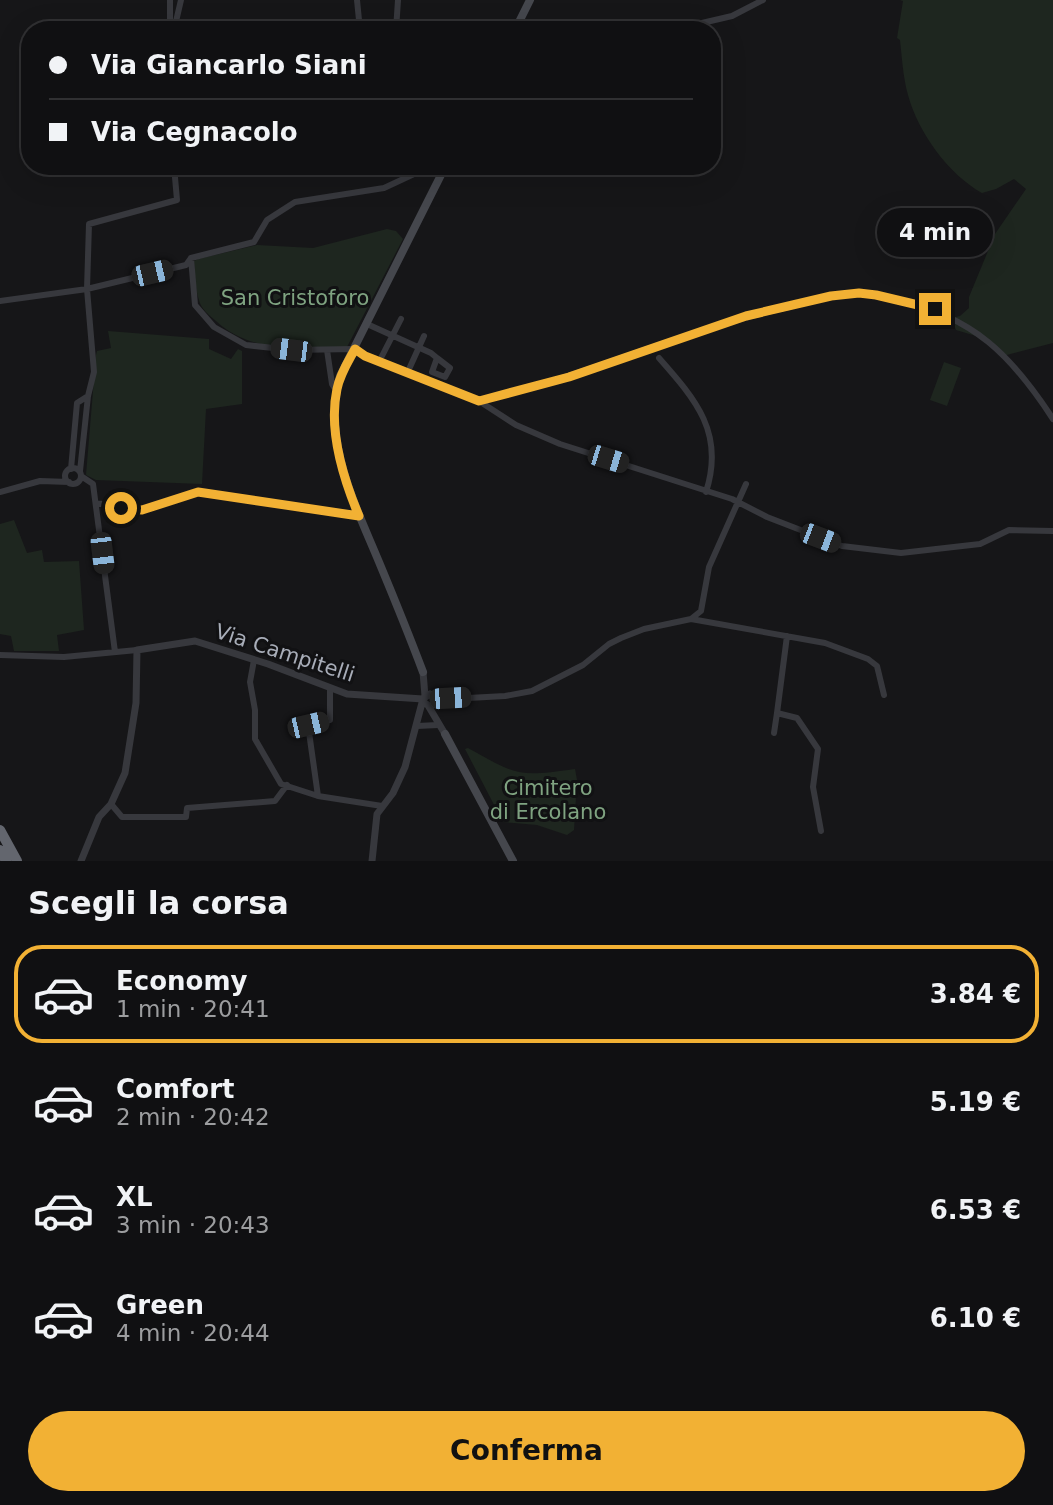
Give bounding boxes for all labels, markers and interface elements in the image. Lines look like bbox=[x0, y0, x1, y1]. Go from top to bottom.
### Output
text: Via Giancarlo Siani bbox=[91, 50, 367, 80]
text: Via Cegnacolo bbox=[91, 117, 298, 147]
callout: 4 min bbox=[877, 208, 993, 256]
text: 4 min bbox=[899, 219, 971, 245]
car bbox=[130, 258, 175, 288]
park label: San Cristoforo bbox=[221, 286, 369, 310]
route end bbox=[919, 293, 951, 325]
car bbox=[269, 337, 314, 363]
car bbox=[585, 443, 632, 475]
route start bbox=[105, 492, 137, 524]
car bbox=[797, 521, 844, 555]
car bbox=[90, 531, 115, 575]
street label: Via Campitelli bbox=[212, 619, 358, 687]
car bbox=[429, 686, 472, 710]
car bbox=[286, 710, 331, 740]
park label: Cimitero di Ercolano bbox=[490, 776, 606, 824]
text: Scegli la corsa bbox=[28, 884, 289, 922]
icon: car bbox=[32, 963, 95, 1026]
text: Economy bbox=[116, 966, 247, 996]
text: 3.84 € bbox=[930, 979, 1021, 1009]
text: 1 min · 20:41 bbox=[116, 996, 270, 1022]
icon: car bbox=[32, 1071, 95, 1134]
text: Comfort bbox=[116, 1074, 234, 1104]
text: 5.19 € bbox=[930, 1087, 1021, 1117]
text: 2 min · 20:42 bbox=[116, 1104, 270, 1130]
icon: car bbox=[32, 1179, 95, 1242]
text: XL bbox=[116, 1182, 153, 1212]
text: 6.53 € bbox=[930, 1195, 1021, 1225]
text: 3 min · 20:43 bbox=[116, 1212, 270, 1238]
icon: car bbox=[32, 1287, 95, 1350]
text: Green bbox=[116, 1290, 204, 1320]
text: 6.10 € bbox=[930, 1303, 1021, 1333]
text: 4 min · 20:44 bbox=[116, 1320, 270, 1346]
button: Conferma bbox=[28, 1411, 1025, 1491]

